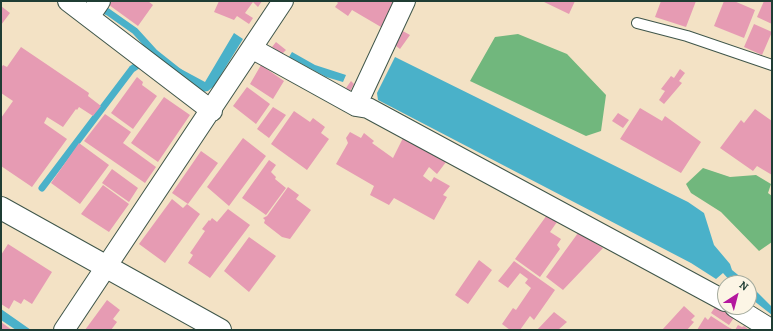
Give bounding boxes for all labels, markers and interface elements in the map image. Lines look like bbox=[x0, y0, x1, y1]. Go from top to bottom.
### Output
north arrow bbox=[717, 275, 757, 315]
text: N bbox=[736, 277, 751, 294]

